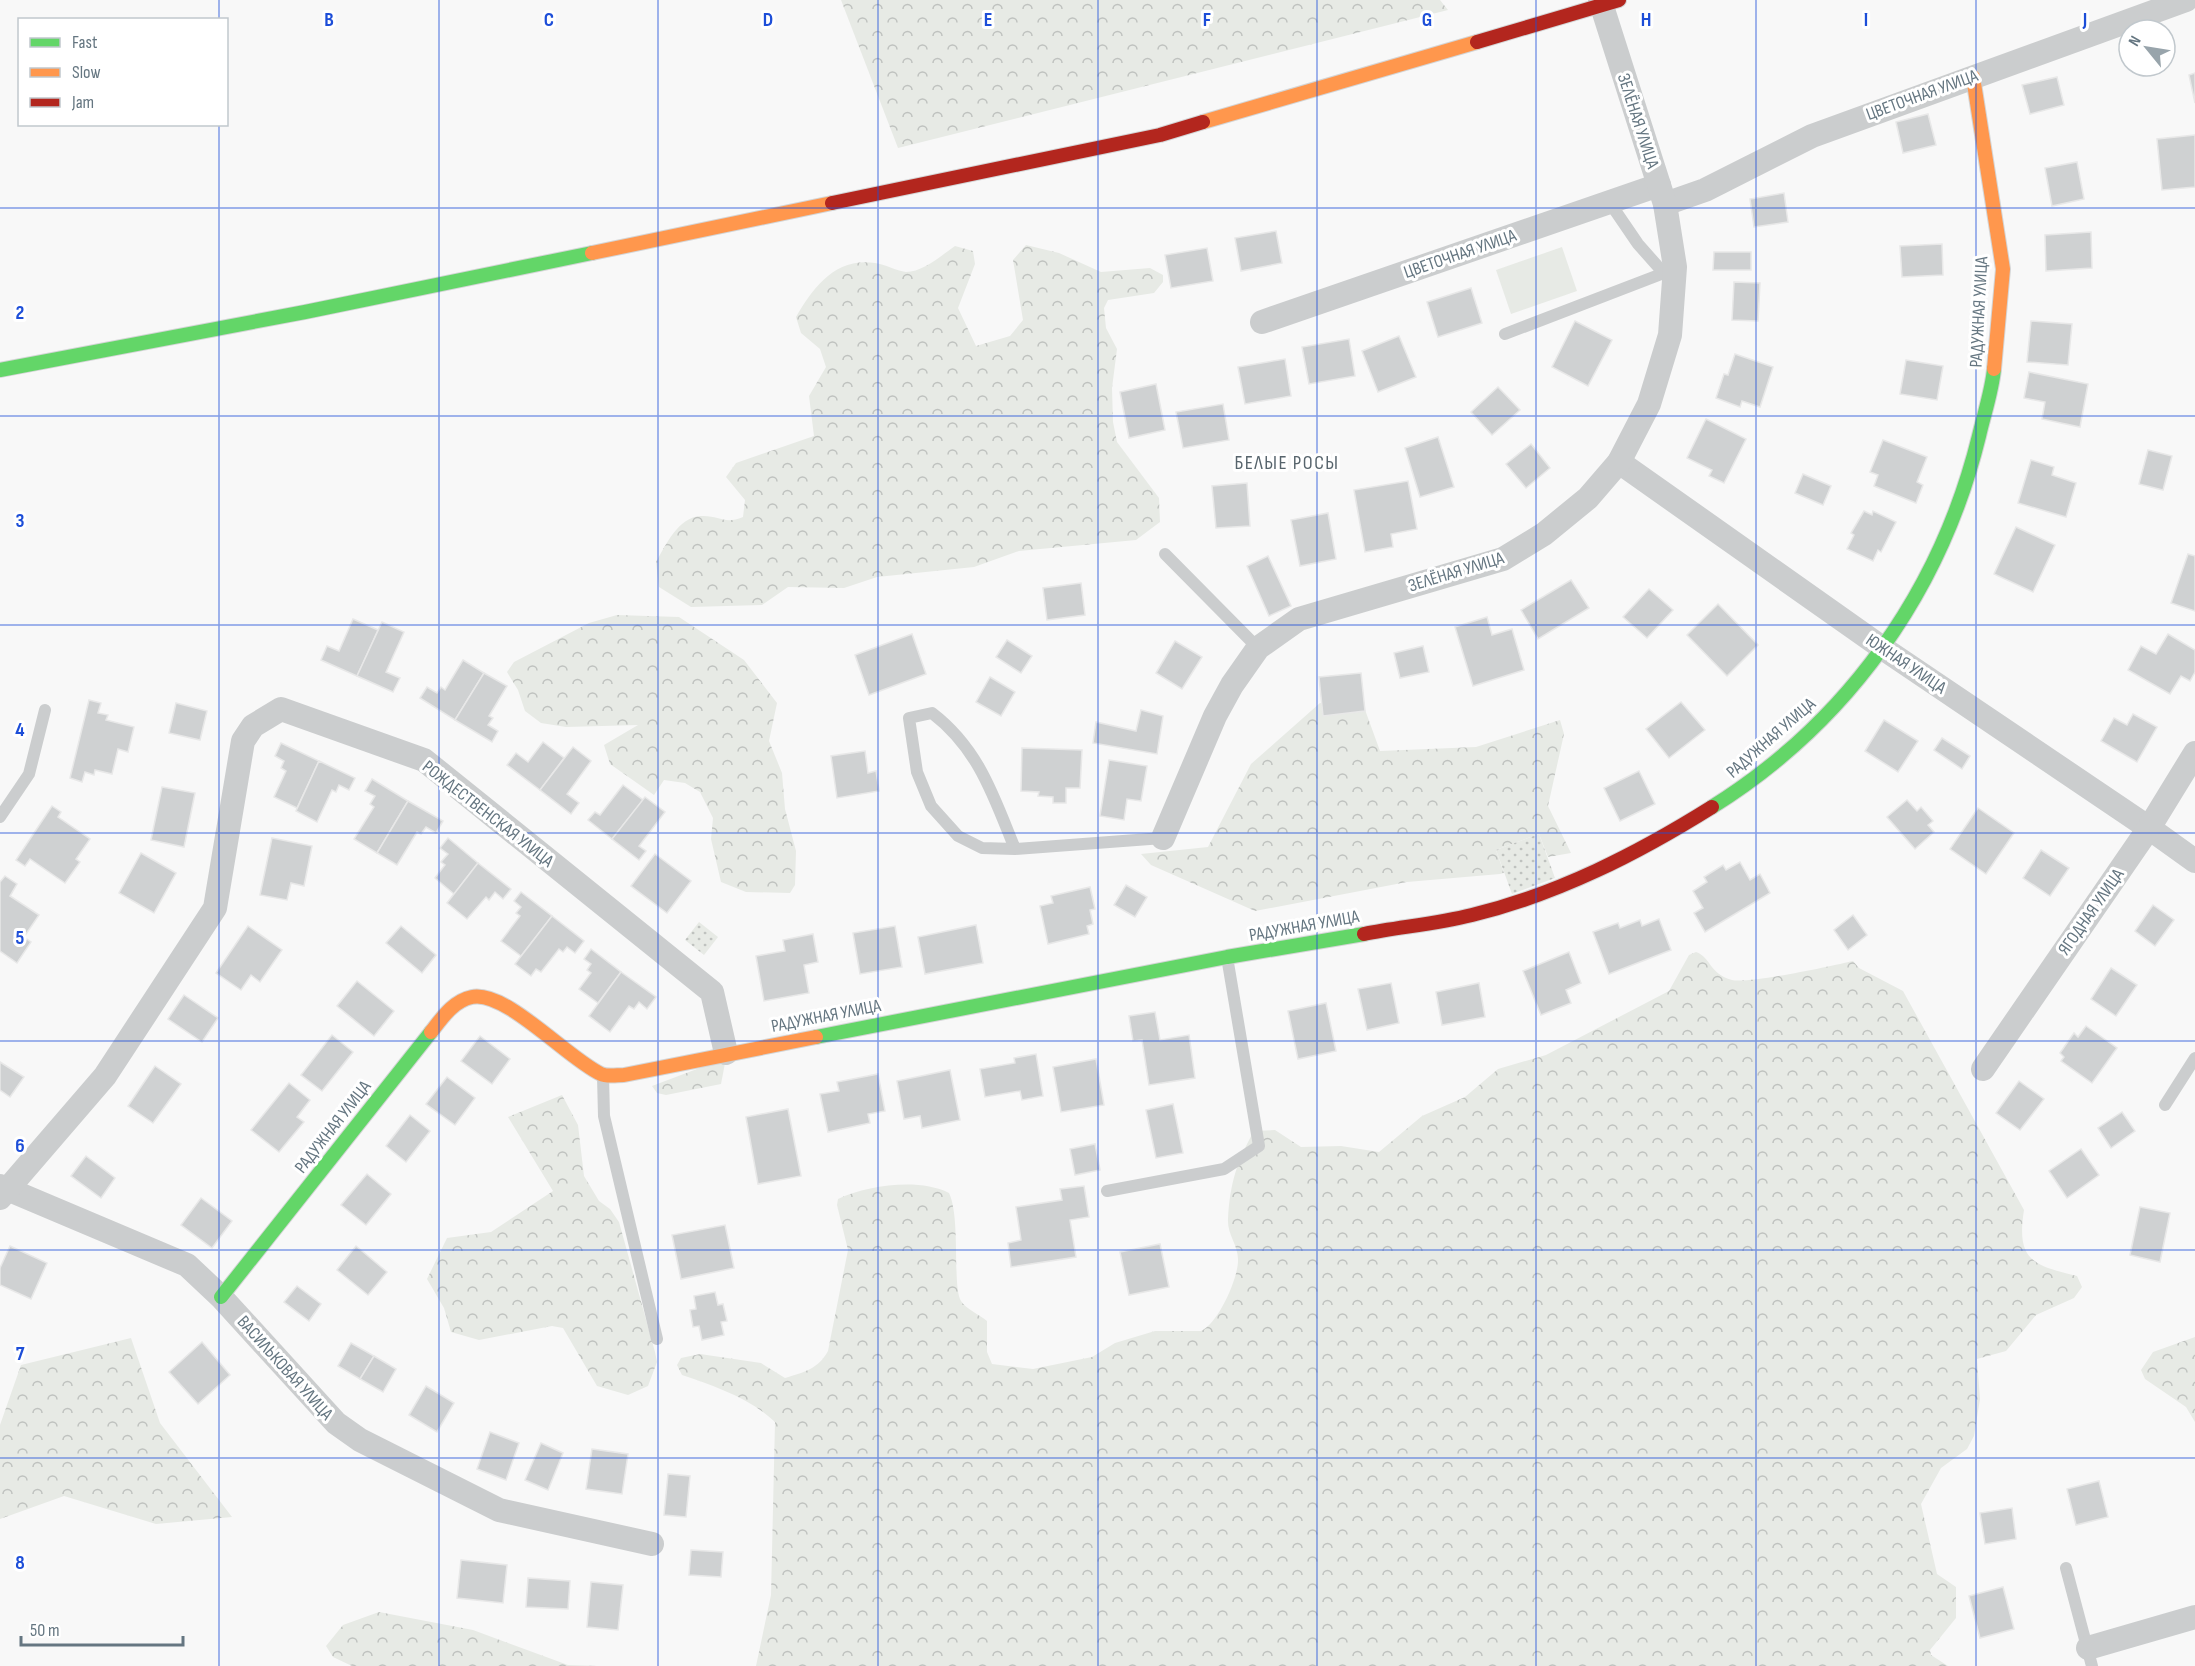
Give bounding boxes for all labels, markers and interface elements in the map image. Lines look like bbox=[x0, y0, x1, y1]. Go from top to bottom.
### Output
text: B bbox=[324, 8, 334, 32]
text: C bbox=[544, 8, 554, 32]
text: D bbox=[763, 8, 773, 32]
text: E bbox=[984, 8, 992, 32]
text: F bbox=[1203, 8, 1211, 32]
text: G bbox=[1422, 8, 1432, 32]
text: H bbox=[1641, 8, 1651, 32]
text: I bbox=[1864, 8, 1868, 32]
text: J bbox=[2082, 8, 2087, 32]
legend bbox=[18, 18, 228, 126]
north arrow bbox=[2117, 18, 2177, 78]
text: Fast bbox=[72, 32, 98, 53]
text: N bbox=[2125, 33, 2146, 50]
text: Slow bbox=[72, 62, 101, 83]
street label: ЦВЕТОЧНАЯ УЛИЦА bbox=[1863, 65, 1981, 125]
street label: ЗЕЛЁНАЯ УЛИЦА bbox=[1613, 71, 1663, 171]
text: Jam bbox=[71, 92, 94, 113]
street label: ЦВЕТОЧНАЯ УЛИЦА bbox=[1401, 225, 1519, 283]
street label: РАДУЖНАЯ УЛИЦА bbox=[1966, 256, 1992, 368]
text: 2 bbox=[16, 301, 24, 325]
district label: БЕЛЫЕ РОСЫ bbox=[1234, 451, 1340, 475]
text: 3 bbox=[16, 509, 25, 533]
street label: ЗЕЛЁНАЯ УЛИЦА bbox=[1406, 547, 1507, 596]
street label: ЮЖНАЯ УЛИЦА bbox=[1862, 630, 1950, 699]
street label: РАДУЖНАЯ УЛИЦА bbox=[1722, 693, 1820, 782]
text: 4 bbox=[15, 718, 25, 742]
street label: РОЖДЕСТВЕНСКАЯ УЛИЦА bbox=[418, 756, 558, 872]
street label: ЯГОДНАЯ УЛИЦА bbox=[2054, 865, 2129, 959]
street label: РАДУЖНАЯ УЛИЦА bbox=[1247, 906, 1361, 946]
text: 5 bbox=[16, 926, 25, 950]
street label: РАДУЖНАЯ УЛИЦА bbox=[769, 995, 883, 1037]
street label: РАДУЖНАЯ УЛИЦА bbox=[290, 1076, 376, 1177]
text: 6 bbox=[15, 1134, 25, 1158]
street label: ВАСИЛЬКОВАЯ УЛИЦА bbox=[233, 1312, 337, 1425]
text: 7 bbox=[16, 1342, 25, 1366]
text: 8 bbox=[15, 1551, 25, 1575]
scale bar bbox=[21, 1609, 183, 1647]
text: 50 m bbox=[30, 1620, 60, 1641]

